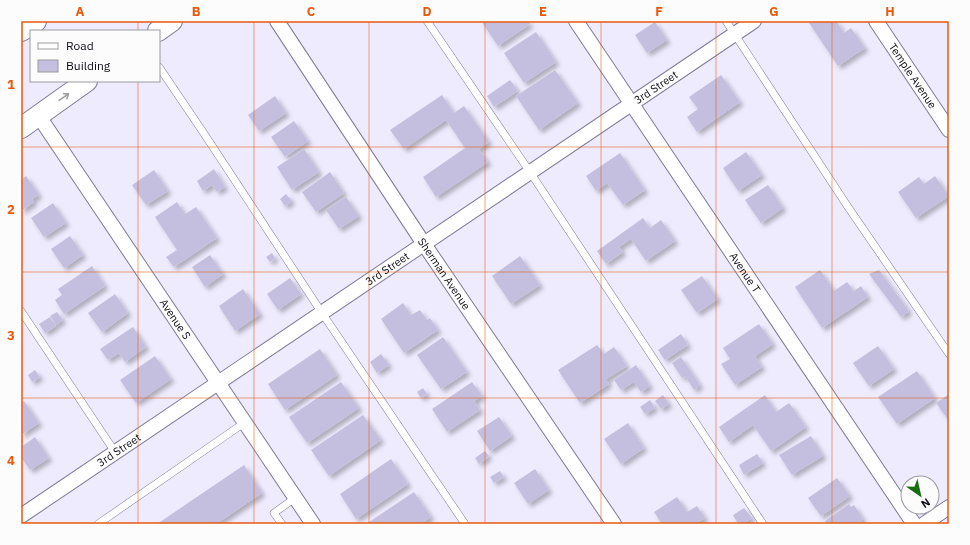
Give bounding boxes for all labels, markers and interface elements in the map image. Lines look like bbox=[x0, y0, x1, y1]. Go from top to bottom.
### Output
text: A bbox=[76, 3, 85, 20]
text: B bbox=[192, 3, 201, 20]
text: C bbox=[307, 3, 316, 20]
text: D bbox=[422, 3, 432, 20]
text: E bbox=[539, 3, 547, 20]
text: F bbox=[655, 3, 663, 20]
text: G bbox=[769, 3, 779, 20]
text: H bbox=[885, 3, 895, 20]
legend bbox=[30, 30, 160, 82]
text: Road bbox=[66, 38, 94, 53]
street label: Temple Avenue bbox=[886, 40, 940, 111]
text: Building bbox=[66, 58, 111, 73]
street label: 3rd Street bbox=[631, 67, 680, 107]
text: 1 bbox=[7, 76, 15, 93]
one-way arrow bbox=[58, 93, 69, 101]
text: 2 bbox=[7, 201, 15, 218]
street label: Sherman Avenue bbox=[415, 235, 473, 312]
street label: 3rd Street bbox=[363, 249, 412, 288]
street label: Avenue T bbox=[726, 250, 764, 296]
street label: Avenue S bbox=[157, 296, 194, 342]
text: 3 bbox=[7, 327, 15, 344]
street label: 3rd Street bbox=[94, 430, 143, 470]
text: 4 bbox=[7, 452, 15, 469]
north arrow bbox=[900, 475, 940, 515]
text: N bbox=[918, 495, 933, 511]

